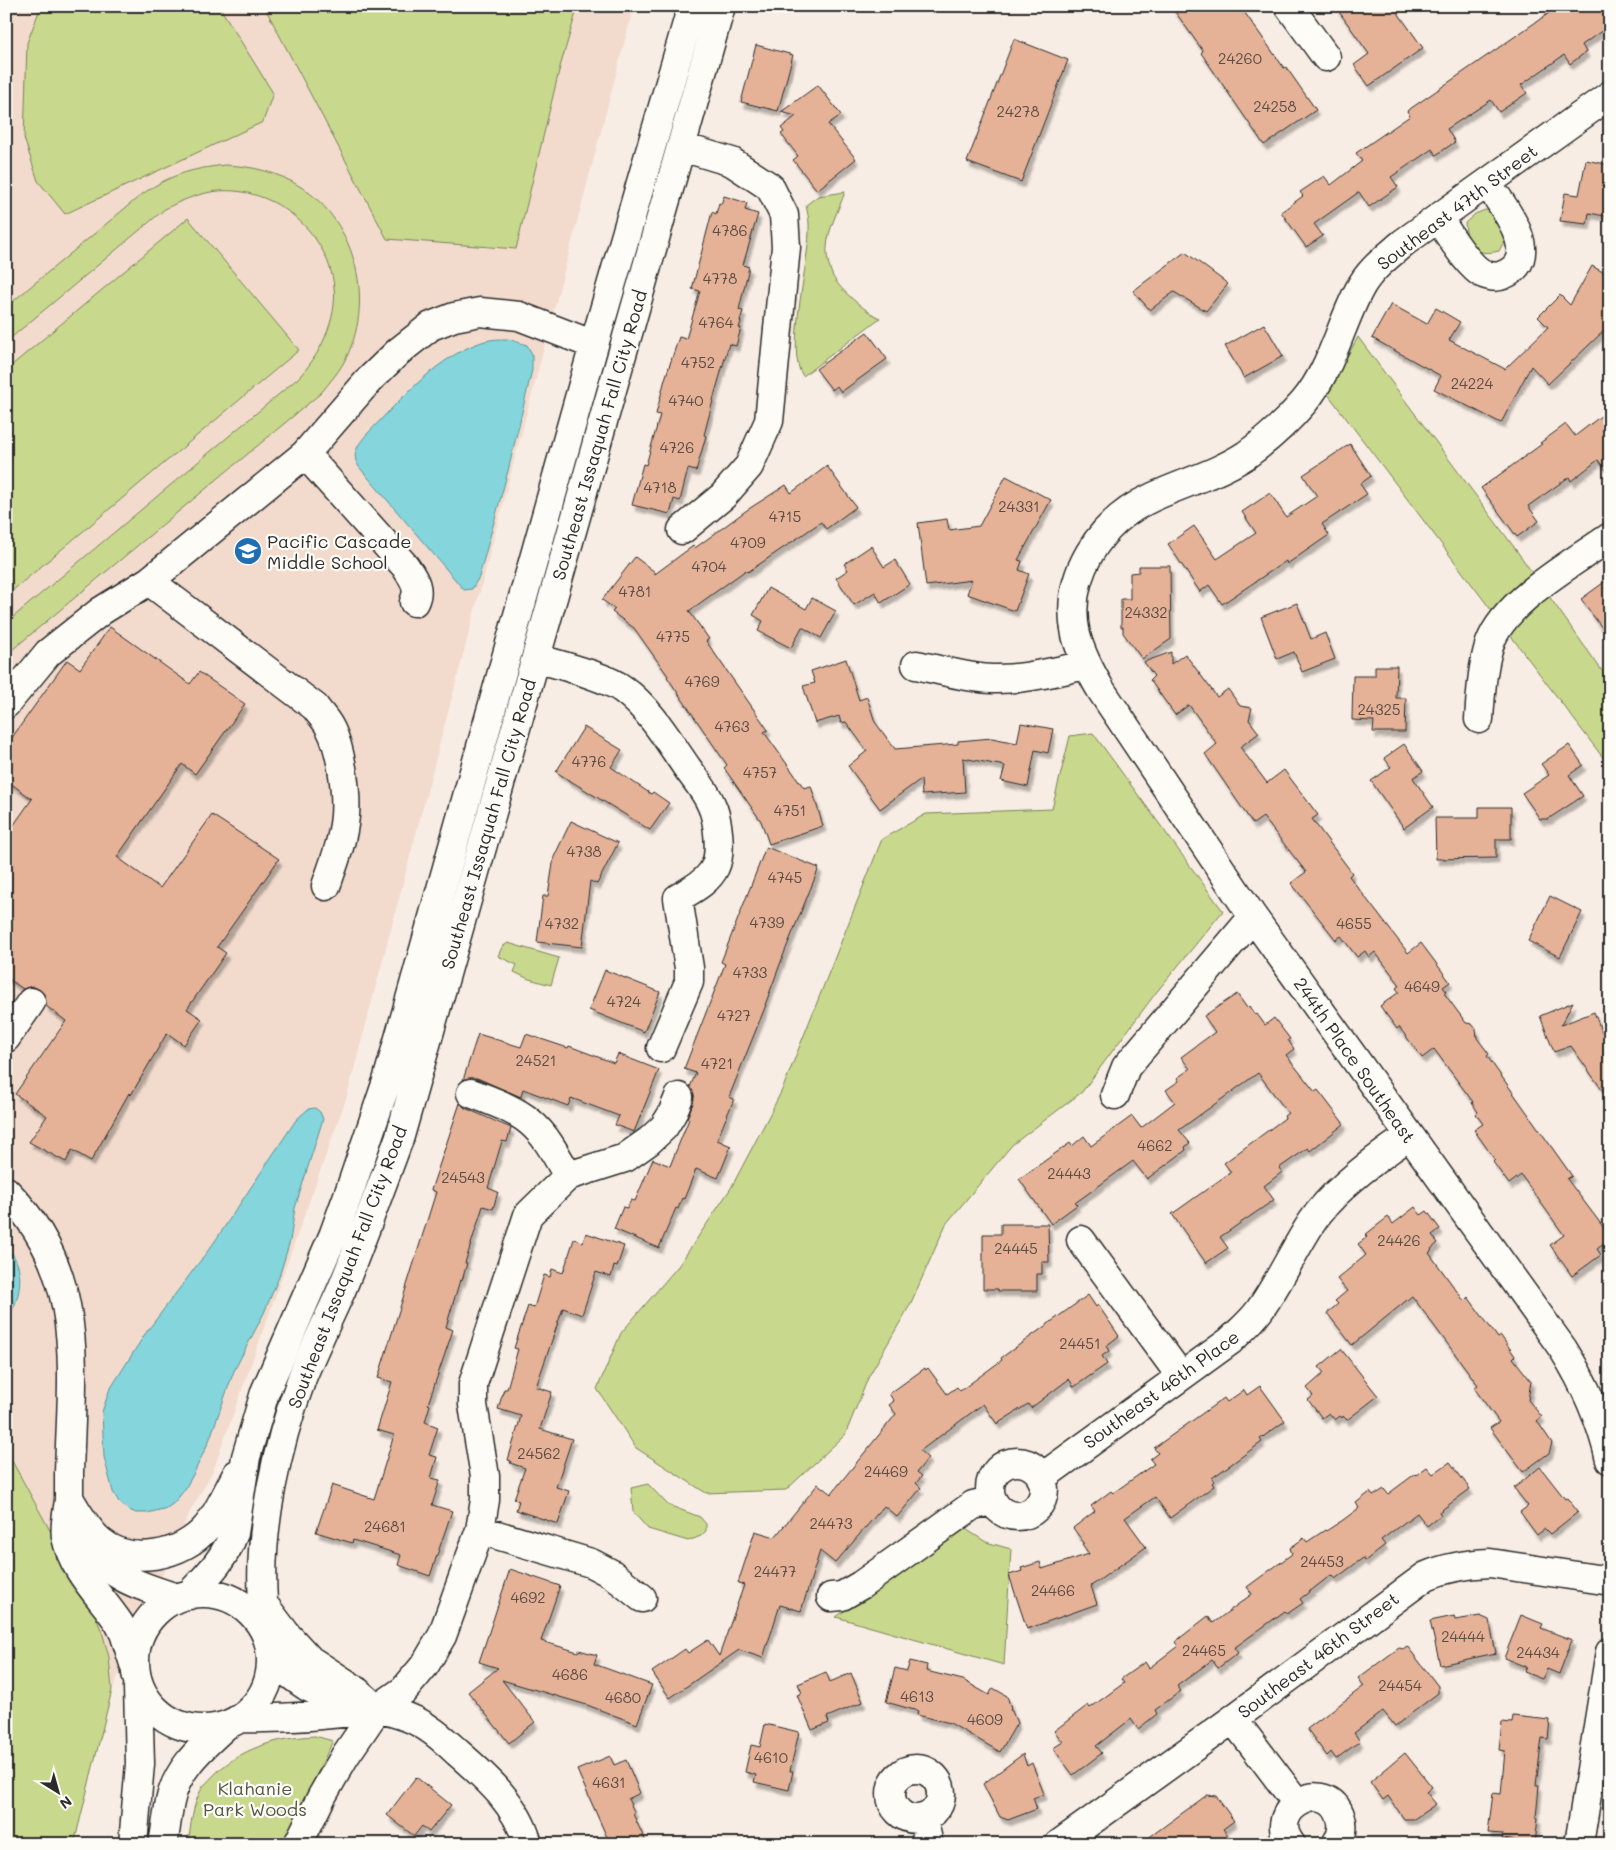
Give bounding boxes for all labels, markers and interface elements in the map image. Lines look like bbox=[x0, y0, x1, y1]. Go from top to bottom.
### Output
house number: 24260 bbox=[1218, 48, 1262, 68]
house number: 24258 bbox=[1253, 96, 1297, 116]
house number: 24278 bbox=[997, 101, 1039, 121]
street label: Southeast 47th Street bbox=[1372, 139, 1542, 275]
house number: 4786 bbox=[712, 220, 748, 240]
house number: 4778 bbox=[703, 268, 737, 288]
street label: Southeast Issaquah Fall City Road bbox=[546, 287, 652, 583]
house number: 4764 bbox=[698, 312, 734, 332]
house number: 4752 bbox=[681, 352, 715, 372]
house number: 24224 bbox=[1451, 373, 1494, 393]
house number: 4740 bbox=[668, 390, 704, 410]
house number: 4726 bbox=[660, 437, 694, 457]
house number: 4718 bbox=[644, 477, 676, 497]
house number: 24331 bbox=[998, 496, 1040, 516]
house number: 4715 bbox=[769, 506, 801, 526]
place label: Pacific Cascade Middle School bbox=[267, 529, 411, 574]
house number: 4709 bbox=[730, 532, 766, 552]
school or university icon: Pacific Cascade Middle School bbox=[233, 536, 263, 566]
house number: 4704 bbox=[691, 556, 727, 576]
house number: 4781 bbox=[619, 581, 651, 601]
house number: 24332 bbox=[1124, 602, 1168, 622]
house number: 4775 bbox=[656, 626, 690, 646]
house number: 4769 bbox=[684, 671, 720, 691]
street label: Southeast Issaquah Fall City Road bbox=[435, 676, 541, 972]
house number: 24325 bbox=[1357, 699, 1401, 719]
house number: 4763 bbox=[715, 716, 750, 736]
house number: 4776 bbox=[572, 751, 606, 771]
house number: 4757 bbox=[743, 762, 777, 782]
house number: 4751 bbox=[774, 800, 806, 820]
house number: 4738 bbox=[566, 841, 602, 861]
house number: 4745 bbox=[768, 867, 802, 887]
house number: 4739 bbox=[750, 912, 785, 932]
house number: 4732 bbox=[545, 913, 579, 933]
house number: 4655 bbox=[1336, 913, 1372, 933]
house number: 4733 bbox=[733, 962, 768, 982]
street label: 244th Place Southeast bbox=[1289, 972, 1421, 1148]
house number: 4649 bbox=[1404, 976, 1440, 996]
house number: 4724 bbox=[607, 991, 641, 1011]
house number: 4727 bbox=[717, 1005, 751, 1025]
house number: 24521 bbox=[516, 1050, 556, 1070]
house number: 4721 bbox=[701, 1053, 733, 1073]
street label: Southeast Issaquah Fall City Road bbox=[282, 1122, 412, 1412]
house number: 4662 bbox=[1137, 1135, 1173, 1155]
house number: 24443 bbox=[1047, 1163, 1091, 1183]
house number: 24543 bbox=[441, 1167, 485, 1187]
house number: 24426 bbox=[1377, 1230, 1421, 1250]
house number: 24445 bbox=[994, 1238, 1038, 1258]
street label: Southeast 46th Place bbox=[1078, 1324, 1244, 1454]
house number: 24451 bbox=[1059, 1333, 1101, 1353]
house number: 24562 bbox=[517, 1443, 561, 1463]
house number: 24469 bbox=[864, 1461, 908, 1481]
house number: 24473 bbox=[809, 1513, 853, 1533]
house number: 24681 bbox=[364, 1516, 406, 1536]
house number: 24453 bbox=[1300, 1551, 1344, 1571]
house number: 24477 bbox=[754, 1561, 796, 1581]
house number: 24466 bbox=[1031, 1580, 1075, 1600]
street label: Southeast 46th Street bbox=[1232, 1586, 1404, 1724]
house number: 4692 bbox=[510, 1587, 546, 1607]
house number: 24444 bbox=[1441, 1626, 1485, 1646]
house number: 24465 bbox=[1182, 1640, 1226, 1660]
house number: 24434 bbox=[1516, 1642, 1560, 1662]
house number: 4686 bbox=[552, 1664, 588, 1684]
house number: 24454 bbox=[1378, 1675, 1422, 1695]
house number: 4613 bbox=[900, 1686, 934, 1706]
house number: 4680 bbox=[605, 1687, 641, 1707]
house number: 4609 bbox=[967, 1709, 1003, 1729]
house number: 4610 bbox=[754, 1747, 788, 1767]
north arrow bbox=[32, 1768, 82, 1818]
house number: 4631 bbox=[592, 1772, 626, 1792]
park label: Klahanie Park Woods bbox=[203, 1776, 307, 1821]
text: N bbox=[56, 1792, 76, 1814]

